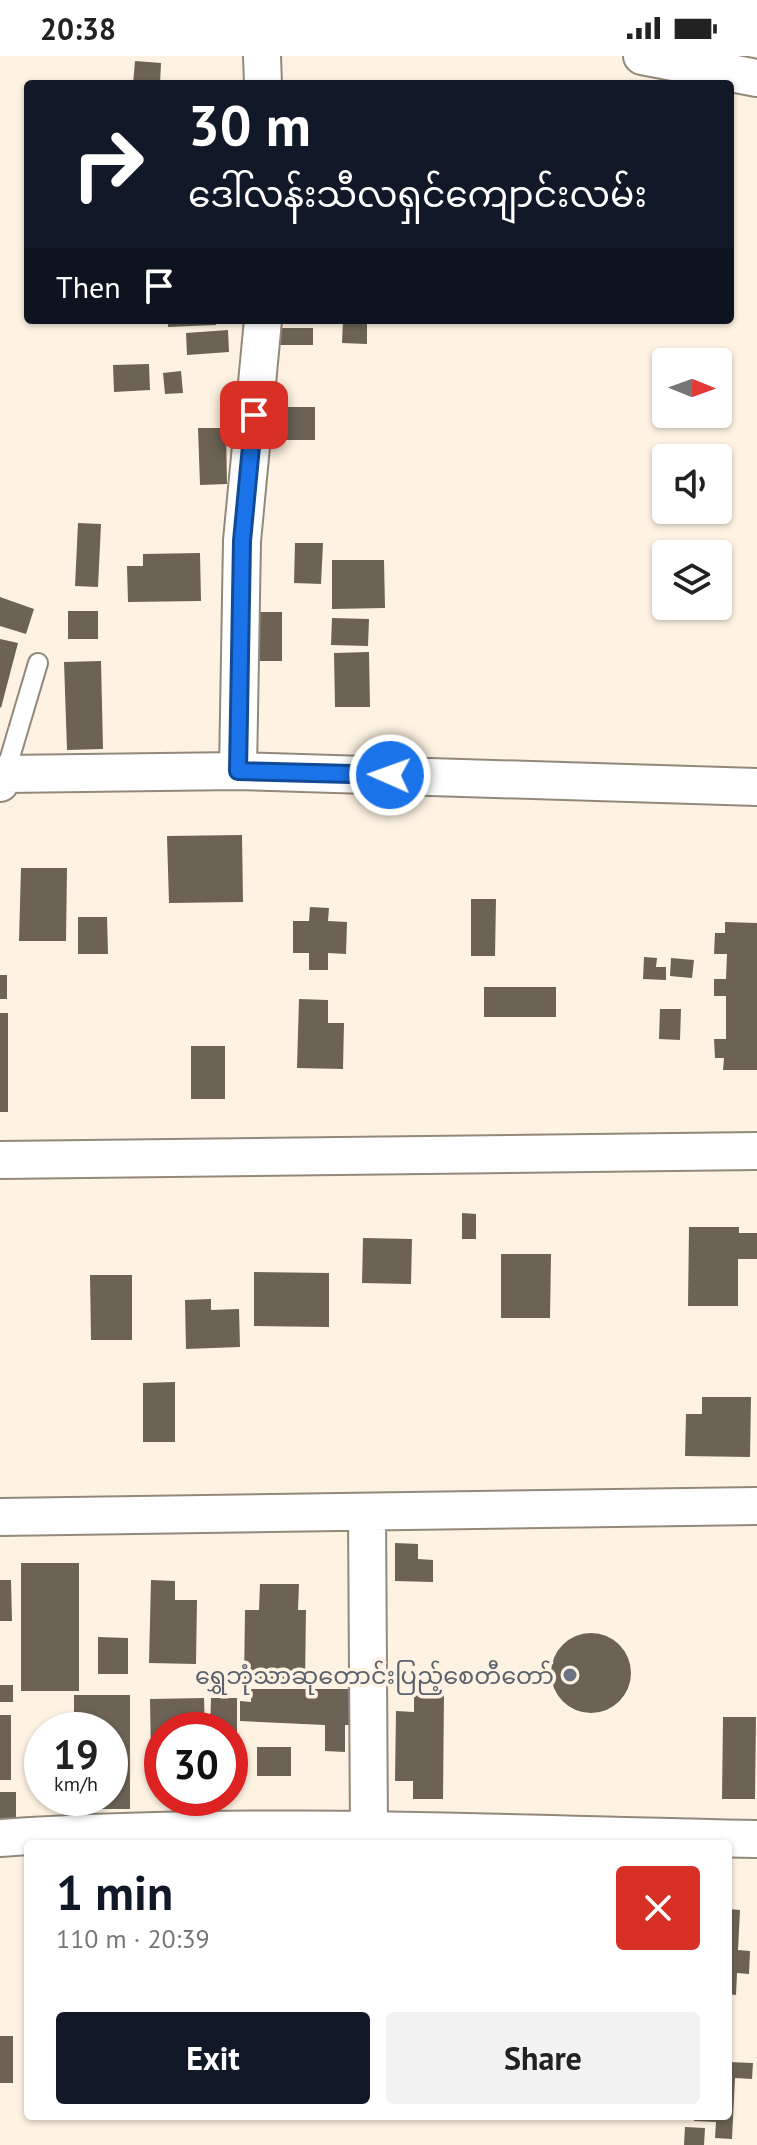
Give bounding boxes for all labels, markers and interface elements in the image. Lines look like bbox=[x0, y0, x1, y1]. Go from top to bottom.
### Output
text: 20:38 bbox=[40, 9, 116, 48]
text: 30 m bbox=[188, 89, 311, 161]
icon: right bbox=[56, 112, 160, 216]
text: ဒေါ်လန်းသီလရှင်ကျောင်းလမ်း bbox=[188, 170, 647, 217]
icon: arrive bbox=[137, 264, 181, 308]
text: Then bbox=[56, 267, 121, 306]
north arrow bbox=[652, 348, 732, 428]
map controls bbox=[652, 348, 732, 620]
pin bbox=[220, 381, 288, 449]
icon: arrive bbox=[232, 393, 276, 437]
button: sound bbox=[652, 444, 732, 524]
button: layers bbox=[652, 540, 732, 620]
position arrow bbox=[348, 733, 432, 817]
place label: ရွှေဘုံသာဆုတောင်းပြည့်စေတီတော် bbox=[195, 1660, 554, 1695]
marker: ရွှေဘုံသာဆုတောင်းပြည့်စေတီတော် bbox=[561, 1666, 579, 1684]
speed limit sign: 30 bbox=[144, 1712, 248, 1816]
text: 19 bbox=[53, 1728, 99, 1780]
text: km/h bbox=[54, 1771, 98, 1797]
text: 1 min bbox=[56, 1861, 173, 1923]
button: close bbox=[616, 1866, 700, 1950]
text: 110 m · 20:39 bbox=[56, 1922, 210, 1955]
button: Exit bbox=[56, 2012, 370, 2104]
button: Share bbox=[386, 2012, 700, 2104]

